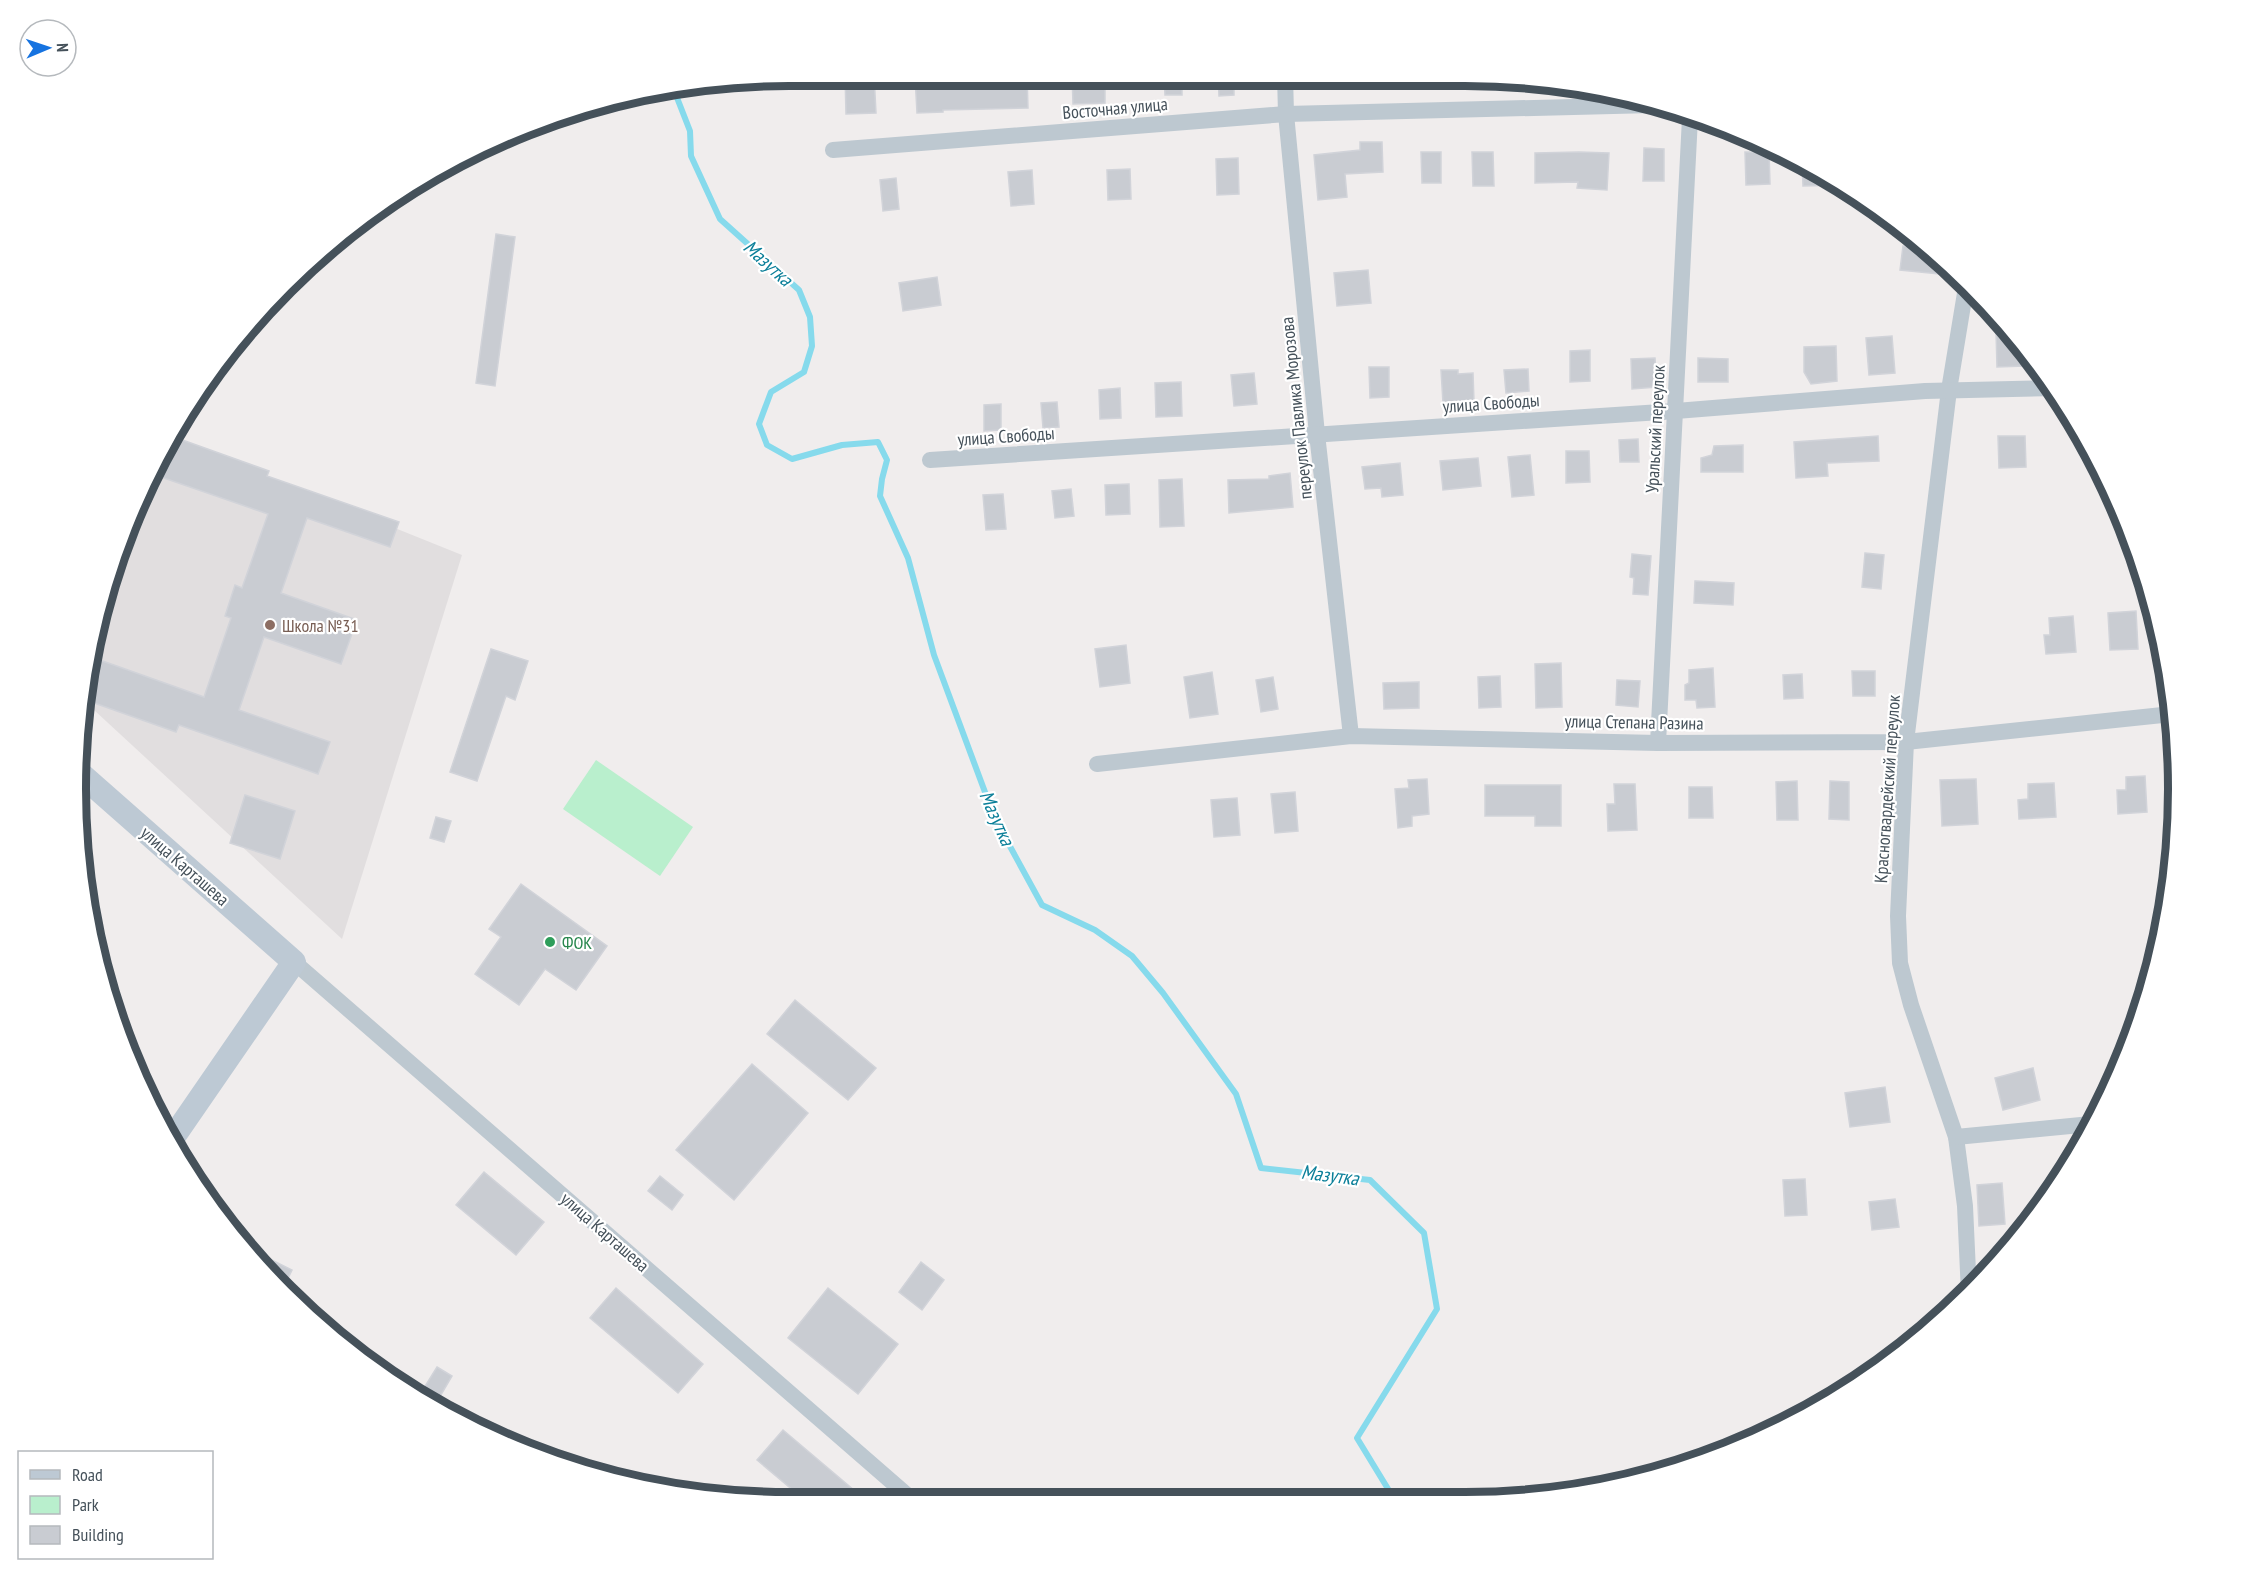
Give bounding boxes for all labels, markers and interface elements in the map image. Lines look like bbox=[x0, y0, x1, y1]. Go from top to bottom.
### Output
north arrow bbox=[18, 18, 78, 78]
text: N bbox=[53, 43, 73, 52]
street label: Восточная улица bbox=[1061, 92, 1169, 124]
water label: Мазутка bbox=[738, 234, 799, 293]
street label: переулок Павлика Морозова bbox=[1275, 316, 1317, 500]
street label: Уральский переулок bbox=[1640, 364, 1670, 494]
street label: улица Свободы bbox=[1442, 388, 1540, 418]
street label: улица Свободы bbox=[957, 421, 1055, 451]
place label: Школа №31 bbox=[282, 614, 359, 637]
marker: Школа №31 bbox=[263, 618, 277, 632]
street label: Красногвардейский переулок bbox=[1869, 694, 1905, 884]
street label: улица Степана Разина bbox=[1564, 709, 1704, 735]
water label: Мазутка bbox=[973, 786, 1021, 850]
street label: улица Карташева bbox=[136, 821, 234, 911]
place label: ФОК bbox=[562, 931, 592, 954]
marker: ФОК bbox=[543, 935, 557, 949]
water label: Мазутка bbox=[1300, 1159, 1361, 1192]
street label: улица Карташева bbox=[556, 1187, 654, 1277]
legend bbox=[18, 1451, 213, 1559]
text: Road bbox=[72, 1463, 103, 1486]
text: Park bbox=[72, 1493, 99, 1516]
text: Building bbox=[72, 1523, 124, 1546]

